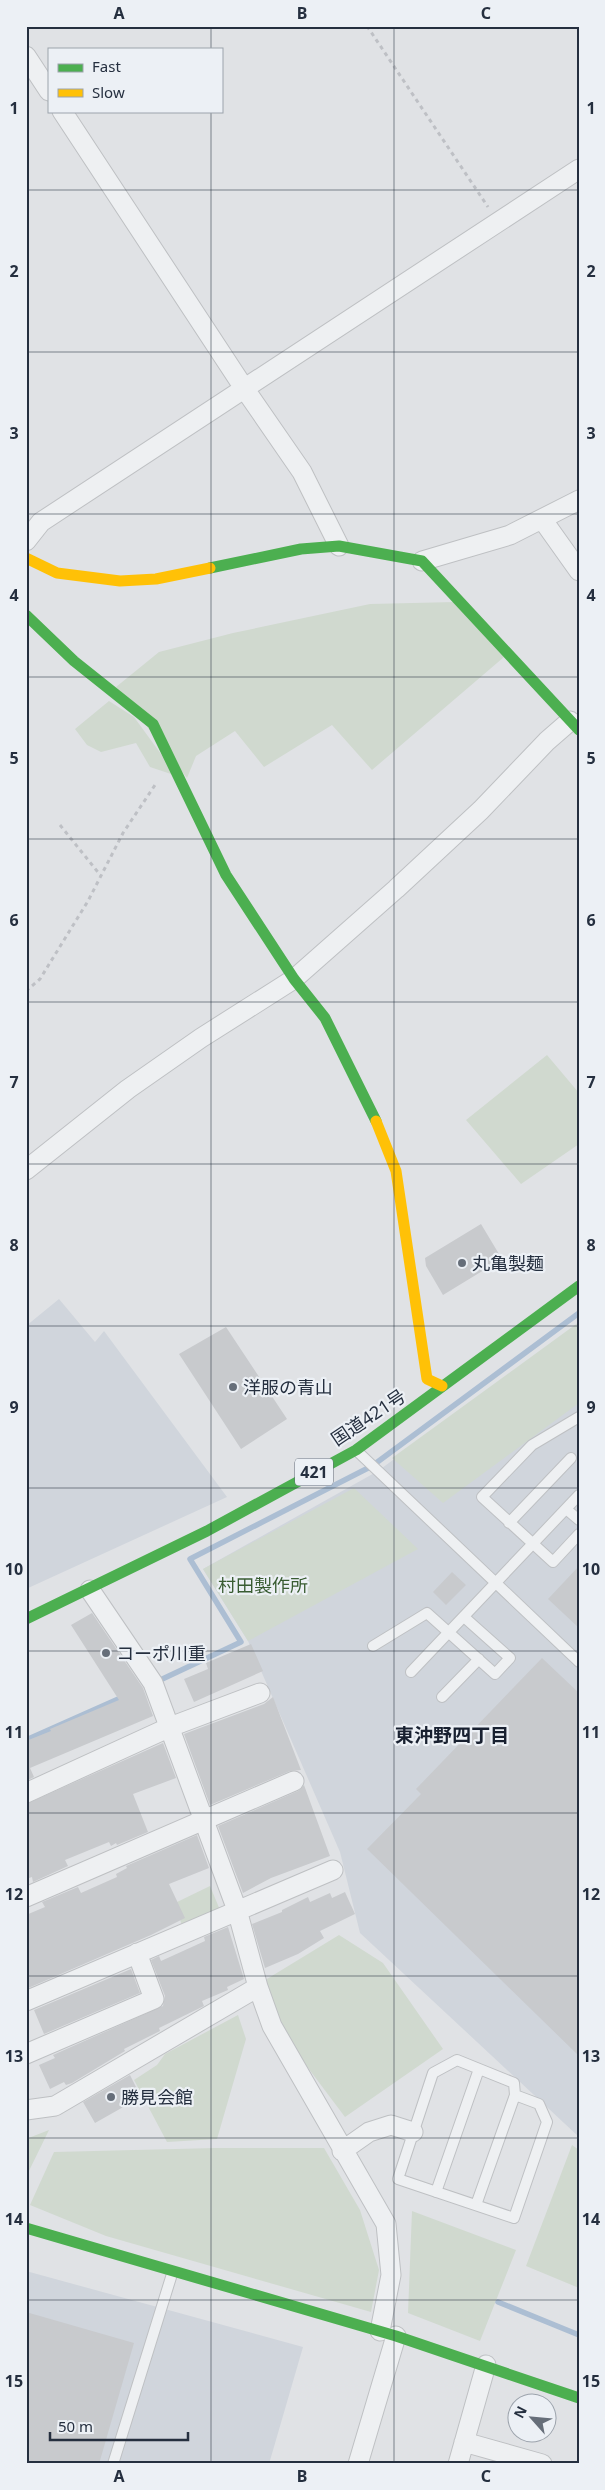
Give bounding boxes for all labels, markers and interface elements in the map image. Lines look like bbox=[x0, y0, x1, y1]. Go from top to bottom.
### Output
text: A bbox=[113, 2, 125, 24]
text: B bbox=[297, 2, 307, 24]
text: C bbox=[481, 2, 491, 24]
legend bbox=[48, 48, 222, 112]
text: Fast bbox=[92, 56, 121, 76]
text: Slow bbox=[92, 82, 125, 102]
text: 1 bbox=[9, 97, 19, 119]
text: 1 bbox=[586, 97, 596, 119]
text: 2 bbox=[9, 260, 19, 282]
text: 2 bbox=[586, 260, 596, 282]
text: 3 bbox=[9, 422, 19, 444]
text: 3 bbox=[586, 422, 596, 444]
text: 4 bbox=[9, 584, 19, 606]
text: 4 bbox=[586, 584, 596, 606]
text: 5 bbox=[9, 747, 19, 769]
text: 5 bbox=[586, 747, 596, 769]
text: 6 bbox=[9, 909, 19, 931]
text: 6 bbox=[586, 909, 596, 931]
text: 7 bbox=[9, 1071, 19, 1093]
text: 7 bbox=[586, 1071, 596, 1093]
text: 8 bbox=[9, 1234, 19, 1256]
text: 8 bbox=[586, 1234, 596, 1256]
place label: 丸亀製麺 bbox=[472, 1251, 544, 1275]
marker: 丸亀製麺 bbox=[456, 1257, 468, 1269]
place label: 洋服の青山 bbox=[243, 1375, 333, 1399]
marker: 洋服の青山 bbox=[227, 1381, 239, 1393]
street label: 国道421号 bbox=[326, 1383, 410, 1451]
text: 9 bbox=[9, 1396, 19, 1418]
text: 9 bbox=[586, 1396, 596, 1418]
road number: 421 bbox=[295, 1458, 333, 1485]
text: 10 bbox=[5, 1558, 23, 1580]
text: 10 bbox=[582, 1558, 600, 1580]
park label: 村田製作所 bbox=[218, 1573, 308, 1597]
place label: コーポ川重 bbox=[116, 1641, 206, 1665]
marker: コーポ川重 bbox=[100, 1647, 112, 1659]
text: 11 bbox=[5, 1721, 23, 1743]
text: 11 bbox=[582, 1721, 600, 1743]
district label: 東沖野四丁目 bbox=[395, 1722, 509, 1748]
text: 12 bbox=[5, 1883, 23, 1905]
text: 12 bbox=[582, 1883, 600, 1905]
text: 13 bbox=[5, 2045, 23, 2067]
text: 13 bbox=[582, 2045, 600, 2067]
place label: 勝見会館 bbox=[121, 2085, 193, 2109]
marker: 勝見会館 bbox=[105, 2091, 117, 2103]
text: 14 bbox=[5, 2208, 23, 2230]
text: 14 bbox=[582, 2208, 600, 2230]
text: 15 bbox=[5, 2370, 23, 2392]
text: 15 bbox=[582, 2370, 600, 2392]
north arrow bbox=[508, 2392, 558, 2442]
text: N bbox=[509, 2402, 531, 2421]
scale bar bbox=[50, 2410, 188, 2442]
text: 50 m bbox=[58, 2416, 93, 2436]
text: A bbox=[113, 2465, 125, 2487]
text: B bbox=[297, 2465, 307, 2487]
text: C bbox=[481, 2465, 491, 2487]

